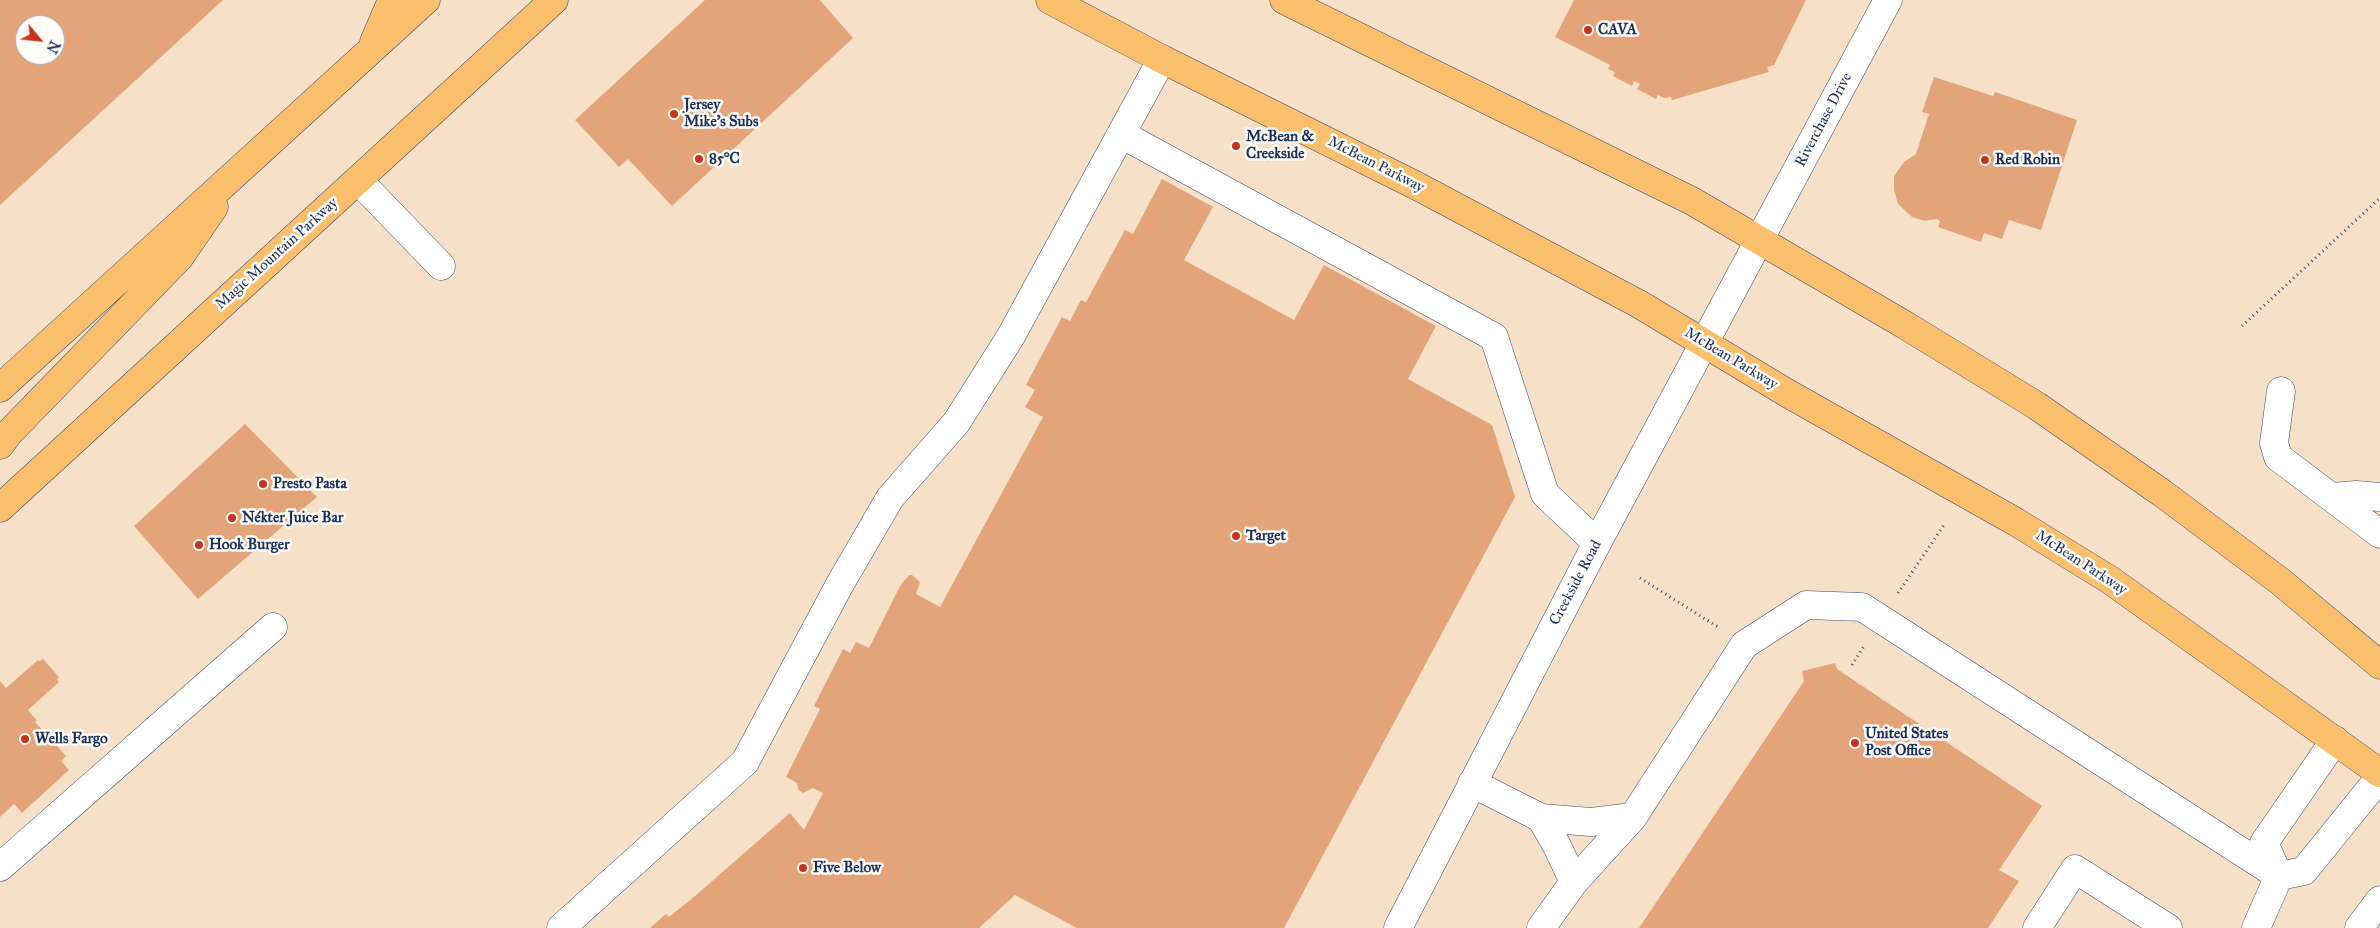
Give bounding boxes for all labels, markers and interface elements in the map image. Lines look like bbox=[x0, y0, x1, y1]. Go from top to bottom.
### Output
north arrow bbox=[15, 15, 65, 65]
place label: CAVA bbox=[1598, 21, 1637, 39]
marker: CAVA bbox=[1582, 24, 1594, 36]
text: N bbox=[43, 38, 63, 56]
street label: Riverchase Drive bbox=[1792, 70, 1856, 170]
place label: Jersey Mike's Subs bbox=[684, 96, 758, 131]
marker: Jersey Mike's Subs bbox=[668, 108, 680, 120]
place label: McBean & Creekside bbox=[1246, 128, 1314, 163]
street label: McBean Parkway bbox=[1325, 133, 1427, 197]
marker: McBean & Creekside bbox=[1230, 140, 1242, 152]
place label: 85°C bbox=[709, 150, 740, 168]
place label: Red Robin bbox=[1995, 151, 2060, 169]
marker: 85°C bbox=[693, 153, 705, 165]
marker: Red Robin bbox=[1979, 154, 1991, 166]
street label: Magic Mountain Parkway bbox=[212, 194, 342, 314]
street label: McBean Parkway bbox=[1681, 324, 1781, 394]
place label: Presto Pasta bbox=[273, 475, 347, 493]
marker: Presto Pasta bbox=[257, 478, 269, 490]
place label: Nékter Juice Bar bbox=[242, 509, 343, 527]
marker: Nékter Juice Bar bbox=[226, 512, 238, 524]
place label: Target bbox=[1246, 527, 1286, 545]
street label: McBean Parkway bbox=[2032, 527, 2130, 599]
marker: Target bbox=[1230, 530, 1242, 542]
place label: Hook Burger bbox=[209, 536, 290, 554]
street label: Creekside Road bbox=[1546, 537, 1606, 629]
marker: Hook Burger bbox=[193, 539, 205, 551]
place label: United States Post Office bbox=[1865, 725, 1948, 760]
place label: Wells Fargo bbox=[35, 730, 108, 748]
marker: Wells Fargo bbox=[19, 733, 31, 745]
marker: United States Post Office bbox=[1849, 737, 1861, 749]
place label: Five Below bbox=[813, 859, 881, 877]
marker: Five Below bbox=[797, 862, 809, 874]

